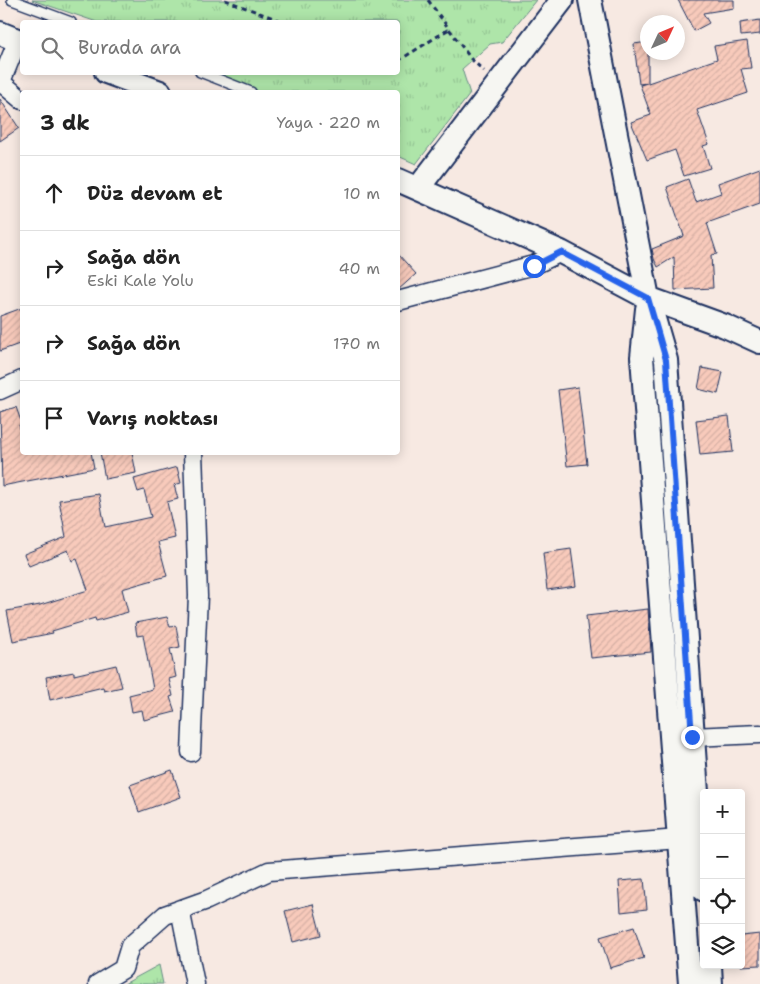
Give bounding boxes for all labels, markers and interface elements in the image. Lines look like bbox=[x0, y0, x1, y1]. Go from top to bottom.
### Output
north arrow bbox=[640, 15, 685, 60]
search box bbox=[20, 20, 400, 75]
icon: search bbox=[38, 34, 66, 62]
text: Burada ara bbox=[78, 35, 181, 60]
text: 3 dk bbox=[40, 109, 90, 137]
text: Yaya · 220 m bbox=[277, 112, 380, 133]
icon: ahead bbox=[40, 179, 68, 207]
text: Düz devam et bbox=[87, 181, 223, 206]
text: 10 m bbox=[343, 183, 380, 204]
text: Sağa dön bbox=[87, 245, 180, 270]
icon: right bbox=[40, 254, 68, 282]
route start bbox=[523, 255, 546, 278]
text: 40 m bbox=[338, 258, 380, 279]
text: Eski Kale Yolu bbox=[87, 270, 194, 291]
icon: right bbox=[40, 329, 68, 357]
text: Sağa dön bbox=[87, 331, 180, 356]
text: 170 m bbox=[333, 333, 380, 354]
icon: arrive bbox=[40, 404, 68, 432]
text: Varış noktası bbox=[87, 406, 218, 431]
route end bbox=[681, 726, 704, 749]
map controls bbox=[700, 789, 745, 969]
button: + bbox=[700, 789, 745, 834]
button: − bbox=[700, 834, 745, 879]
button: locate bbox=[700, 879, 745, 924]
button: layers bbox=[700, 924, 745, 969]

